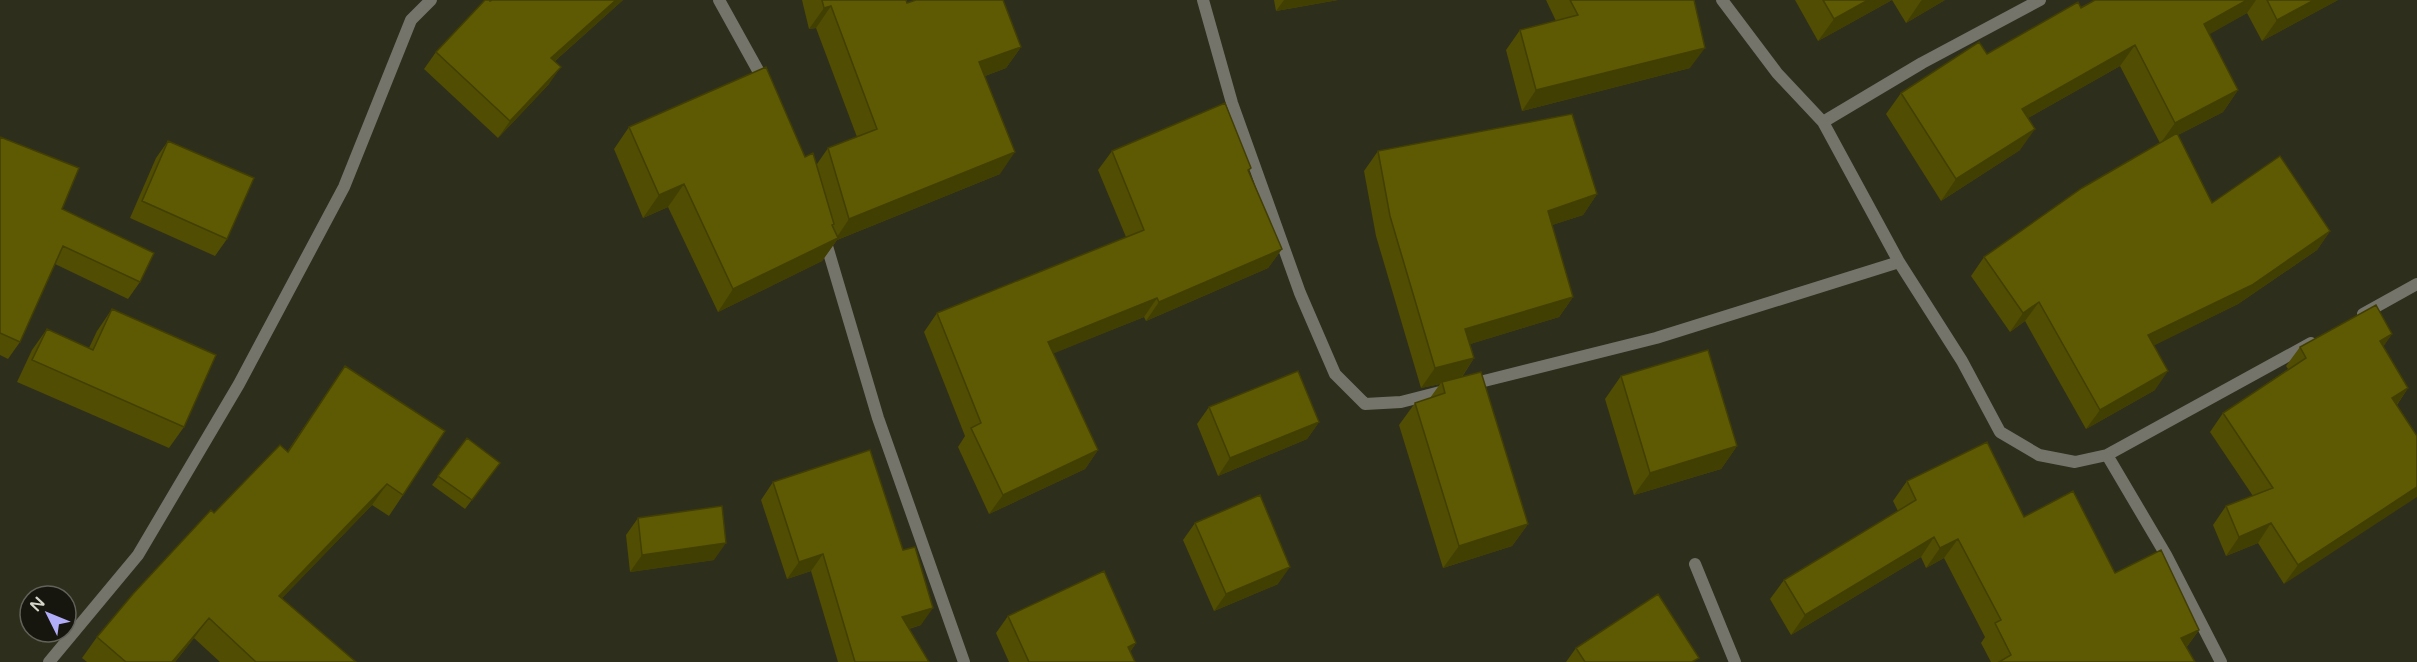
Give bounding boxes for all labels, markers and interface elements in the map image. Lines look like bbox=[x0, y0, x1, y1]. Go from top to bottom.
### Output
north arrow bbox=[18, 584, 78, 644]
text: N bbox=[26, 593, 49, 616]

